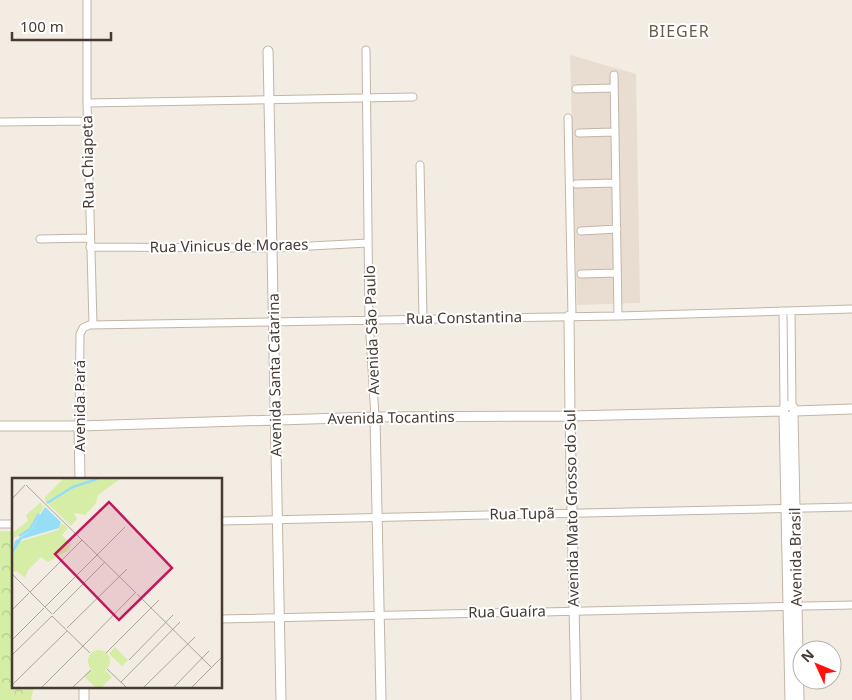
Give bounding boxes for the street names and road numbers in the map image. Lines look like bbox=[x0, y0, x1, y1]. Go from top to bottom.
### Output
street label: Rua Chiapeta bbox=[76, 115, 98, 209]
street label: Rua Vinicus de Moraes bbox=[149, 234, 308, 256]
street label: Avenida São Paulo bbox=[359, 265, 383, 395]
street label: Avenida Santa Catarina bbox=[263, 293, 285, 457]
street label: Rua Constantina bbox=[406, 306, 522, 328]
street label: Avenida Pará bbox=[69, 360, 89, 452]
street label: Avenida Tocantins bbox=[327, 406, 455, 428]
street label: Avenida Mato Grosso do Sul bbox=[559, 409, 583, 607]
street label: Rua Tupã bbox=[489, 502, 555, 524]
street label: Avenida Brasil bbox=[784, 507, 806, 607]
street label: Rua Guaíra bbox=[468, 600, 546, 622]

